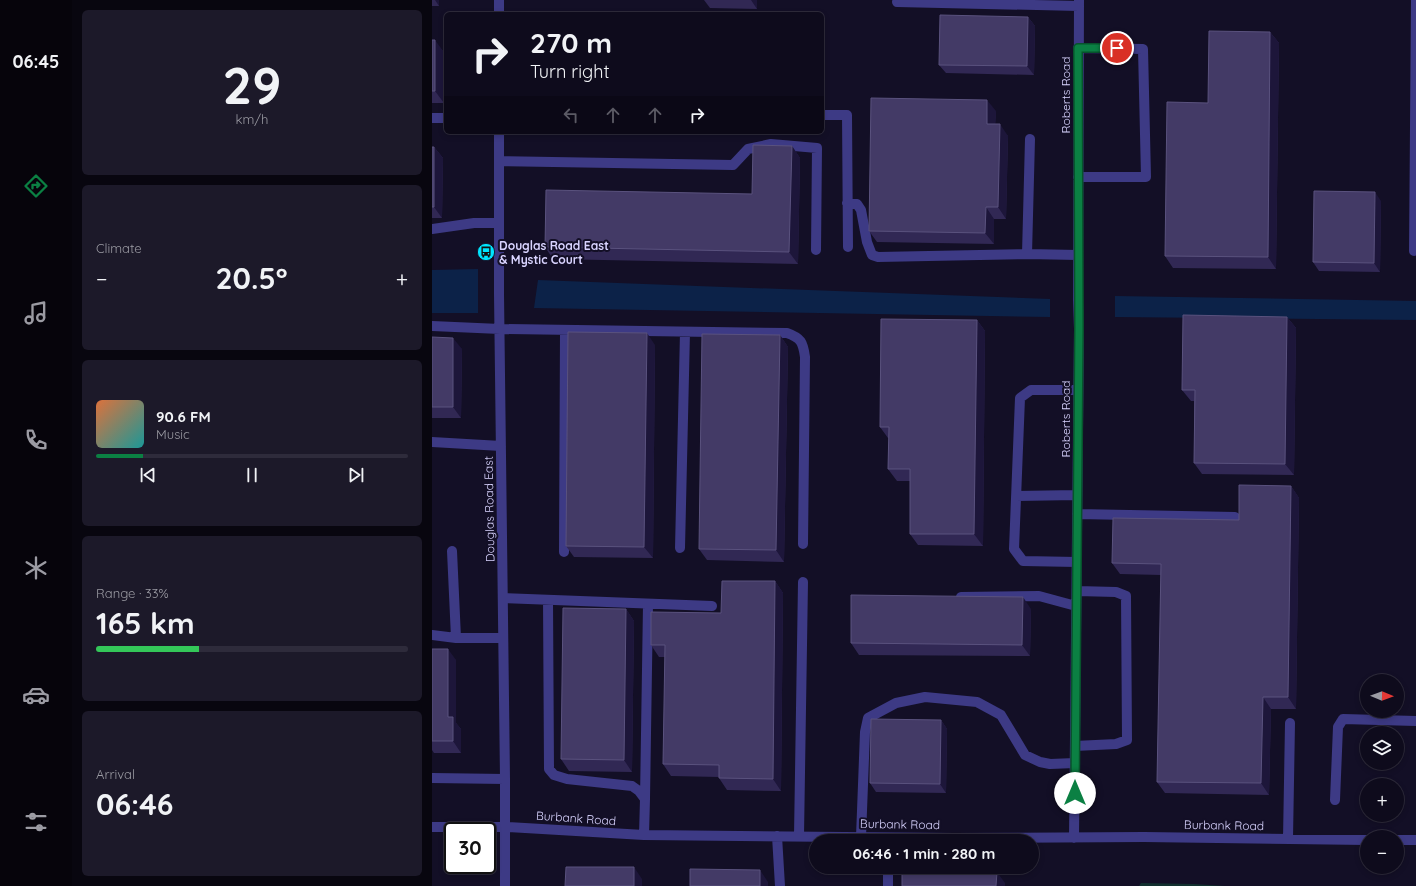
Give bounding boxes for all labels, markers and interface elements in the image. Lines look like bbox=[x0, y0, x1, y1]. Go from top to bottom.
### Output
text: 270 m bbox=[530, 25, 612, 60]
icon: right bbox=[464, 28, 516, 80]
pin bbox=[1100, 31, 1134, 65]
icon: arrive bbox=[1106, 37, 1128, 59]
text: 06:45 bbox=[13, 50, 59, 73]
text: 29 bbox=[222, 52, 282, 117]
street label: Roberts Road bbox=[1058, 57, 1073, 133]
text: Turn right bbox=[530, 60, 610, 83]
icon: left bbox=[560, 104, 582, 126]
icon: ahead bbox=[602, 104, 624, 126]
icon: ahead bbox=[644, 104, 666, 126]
icon: right bbox=[686, 104, 708, 126]
text: km/h bbox=[236, 111, 268, 127]
icon: directions bbox=[22, 172, 50, 200]
place label: Douglas Road East & Mystic Court bbox=[499, 238, 609, 267]
text: Climate bbox=[96, 240, 142, 256]
bus stop icon: Douglas Road East & Mystic Court bbox=[476, 242, 496, 262]
text: 20.5° bbox=[216, 259, 288, 297]
text: − bbox=[96, 265, 107, 293]
text: + bbox=[396, 265, 408, 293]
icon: music bbox=[22, 299, 50, 327]
street label: Roberts Road bbox=[1058, 381, 1073, 457]
text: 90.6 FM bbox=[156, 407, 211, 426]
icon: phone bbox=[22, 426, 50, 454]
text: Music bbox=[156, 426, 190, 442]
street label: Douglas Road East bbox=[481, 456, 497, 562]
icon: previous bbox=[137, 464, 159, 486]
icon: pause bbox=[241, 464, 263, 486]
icon: next bbox=[345, 464, 367, 486]
icon: climate bbox=[22, 554, 50, 582]
text: Range · 33% bbox=[96, 585, 169, 601]
text: 165 km bbox=[96, 604, 195, 642]
north arrow bbox=[1360, 674, 1404, 718]
map controls bbox=[1360, 674, 1404, 874]
icon: car bbox=[22, 681, 50, 709]
button: layers bbox=[1360, 726, 1404, 770]
text: Arrival bbox=[96, 766, 135, 782]
position arrow bbox=[1054, 772, 1096, 814]
button: + bbox=[1360, 778, 1404, 822]
text: 06:46 bbox=[96, 785, 173, 823]
icon: filters bbox=[22, 808, 50, 836]
street label: Burbank Road bbox=[535, 808, 617, 828]
street label: Burbank Road bbox=[860, 816, 940, 832]
street label: Burbank Road bbox=[1184, 817, 1264, 833]
speed limit sign: 30 bbox=[444, 822, 496, 874]
button: − bbox=[1360, 830, 1404, 874]
text: 06:46 · 1 min · 280 m bbox=[853, 844, 995, 863]

